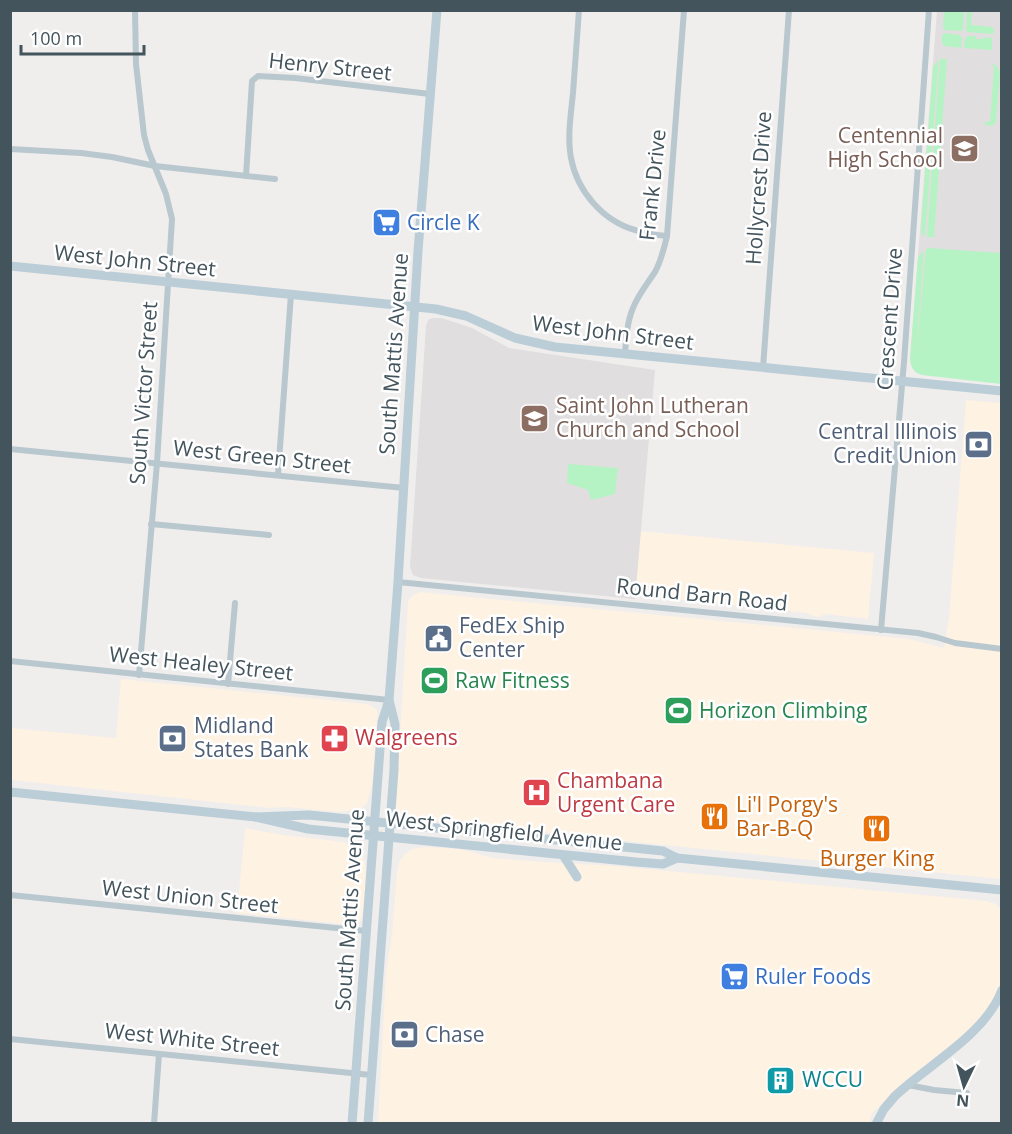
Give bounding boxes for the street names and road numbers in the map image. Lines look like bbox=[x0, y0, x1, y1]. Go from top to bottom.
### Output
street label: Henry Street bbox=[267, 46, 393, 86]
street label: Hollycrest Drive bbox=[739, 110, 777, 266]
street label: Frank Drive bbox=[632, 128, 672, 242]
street label: West John Street bbox=[53, 238, 217, 282]
street label: Crescent Drive bbox=[870, 247, 908, 391]
street label: South Mattis Avenue bbox=[372, 252, 414, 456]
street label: South Victor Street bbox=[123, 300, 163, 485]
street label: West John Street bbox=[531, 308, 695, 356]
street label: West Green Street bbox=[172, 433, 352, 479]
street label: Round Barn Road bbox=[615, 571, 789, 617]
street label: West Healey Street bbox=[108, 639, 294, 687]
street label: West Springfield Avenue bbox=[385, 804, 624, 856]
street label: South Mattis Avenue bbox=[328, 808, 370, 1012]
street label: West Union Street bbox=[101, 873, 280, 919]
street label: West White Street bbox=[104, 1016, 281, 1062]

